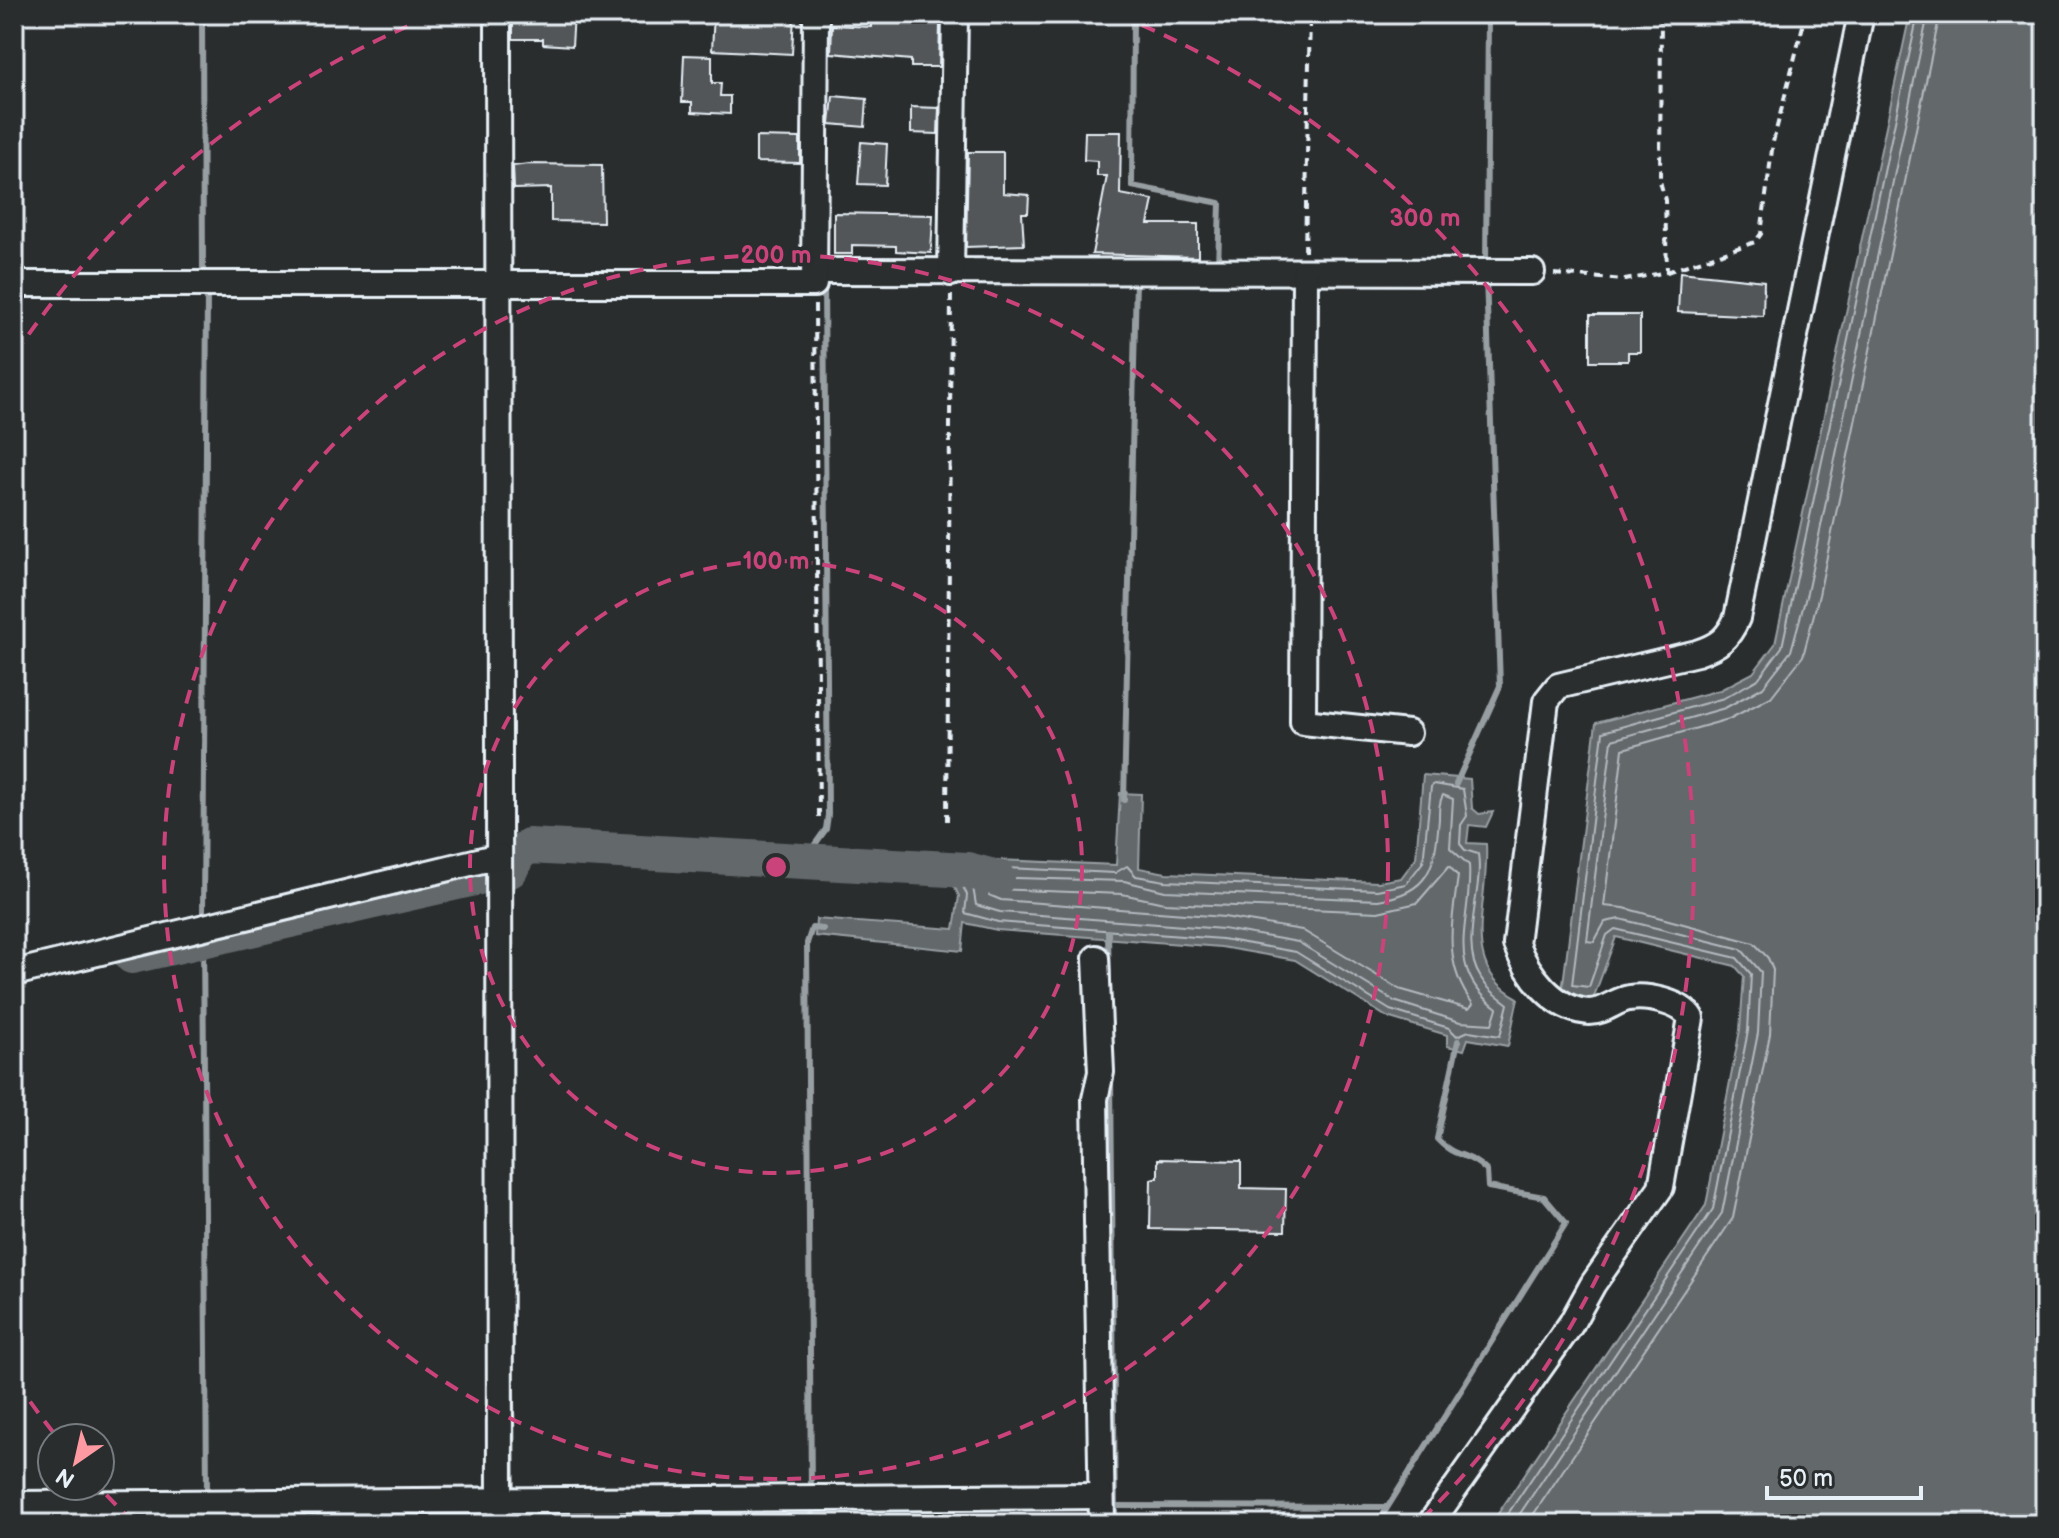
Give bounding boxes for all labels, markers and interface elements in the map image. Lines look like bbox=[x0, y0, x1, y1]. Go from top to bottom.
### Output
text: 300 m bbox=[1390, 204, 1460, 233]
text: 200 m bbox=[741, 241, 811, 270]
text: 100 m bbox=[743, 547, 809, 576]
centre of rings bbox=[762, 853, 790, 881]
north arrow bbox=[36, 1422, 116, 1502]
scale bar bbox=[1767, 1450, 1921, 1500]
text: N bbox=[51, 1462, 80, 1493]
text: 50 m bbox=[1779, 1464, 1833, 1493]

